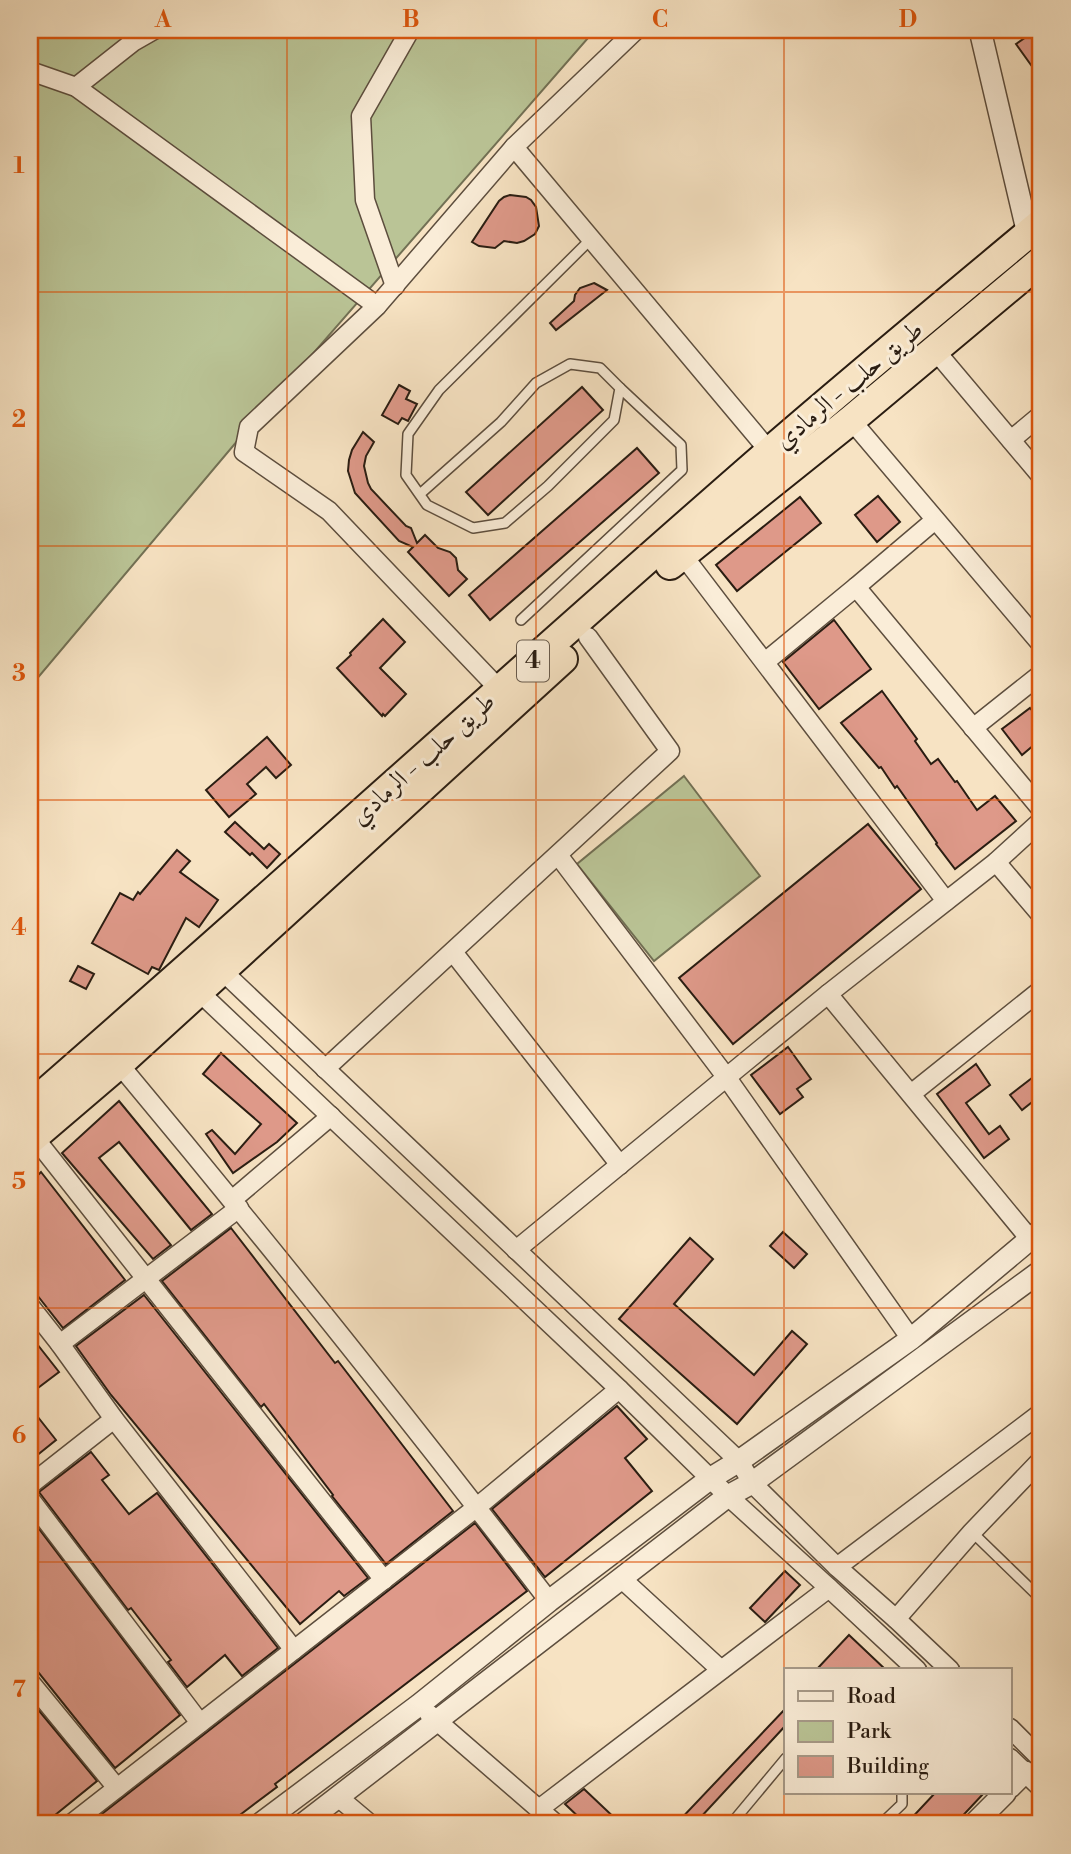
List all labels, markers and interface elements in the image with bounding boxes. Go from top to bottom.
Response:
text: A [154,6,172,34]
text: B [402,6,420,34]
text: C [652,6,668,34]
text: D [899,6,917,34]
text: 1 [13,152,25,180]
street label: طريق حلب - الرمادي [768,314,932,460]
text: 2 [12,406,26,434]
road number: 4 [517,640,549,682]
text: 3 [12,660,26,688]
street label: طريق حلب - الرمادي [344,685,505,835]
text: 4 [11,914,27,942]
text: 5 [12,1168,26,1196]
text: 6 [12,1422,26,1450]
legend [784,1668,1012,1794]
text: 7 [12,1676,26,1704]
text: Road [847,1684,896,1710]
text: Park [847,1719,892,1745]
text: Building [846,1754,929,1780]

